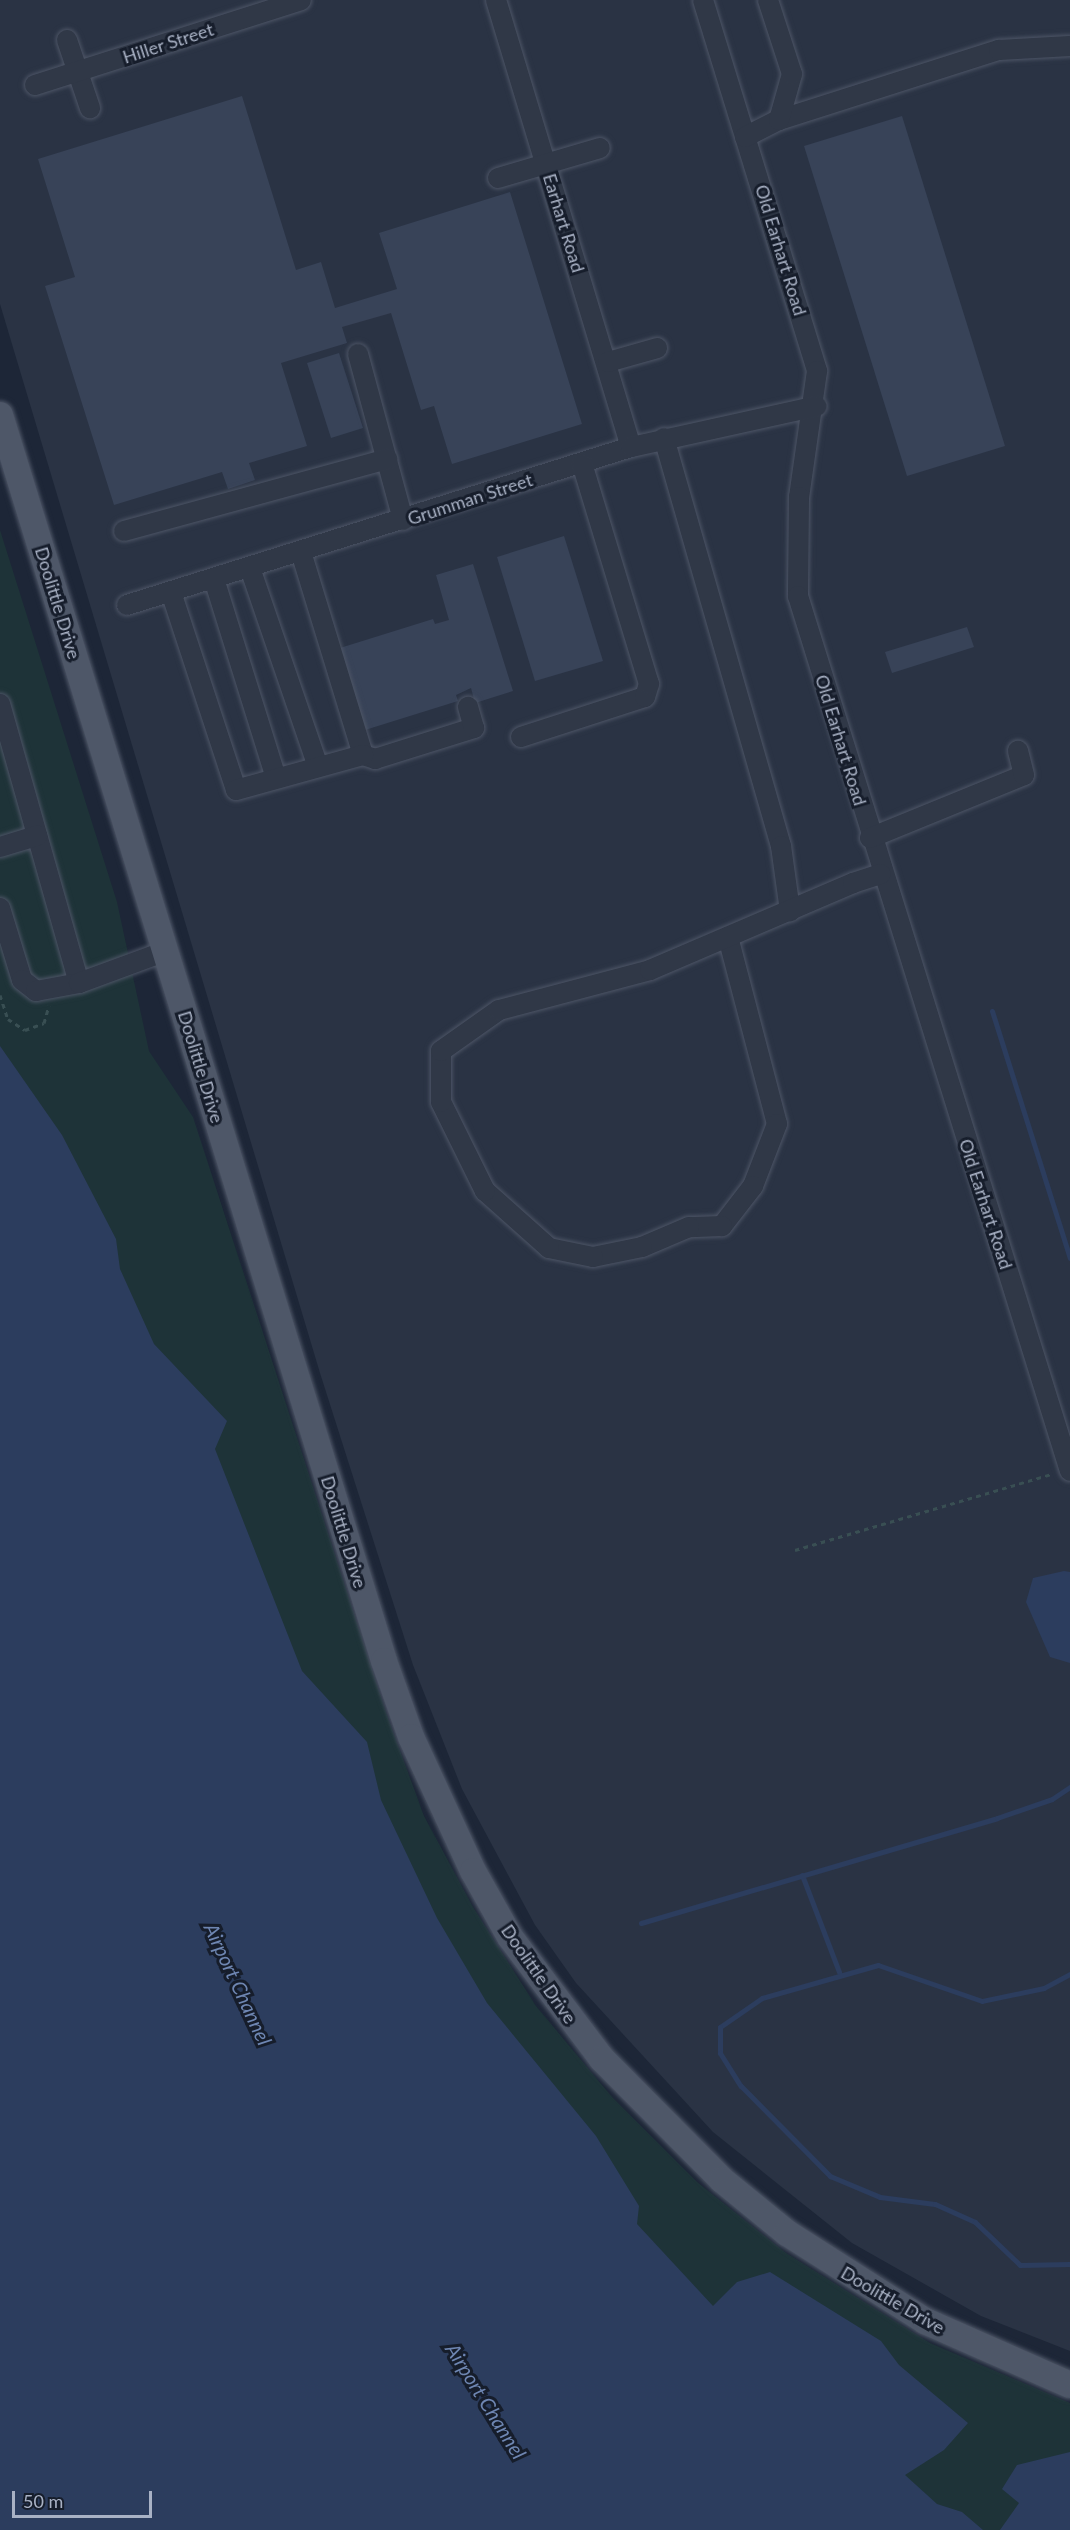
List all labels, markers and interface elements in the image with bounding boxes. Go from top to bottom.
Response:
street label: Hiller Street [120,18,216,68]
street label: Earhart Road [539,171,589,275]
street label: Old Earhart Road [751,182,811,318]
street label: Grumman Street [405,469,535,529]
street label: Doolittle Drive [31,544,85,662]
street label: Old Earhart Road [811,672,871,808]
street label: Doolittle Drive [174,1008,228,1126]
street label: Old Earhart Road [955,1136,1017,1272]
street label: Doolittle Drive [317,1473,371,1591]
water label: Airport Channel [199,1919,277,2049]
street label: Doolittle Drive [497,1920,581,2028]
street label: Doolittle Drive [837,2262,949,2338]
water label: Airport Channel [441,2339,531,2463]
scale bar [15,2479,154,2517]
text: 50 m [23,2490,63,2512]

